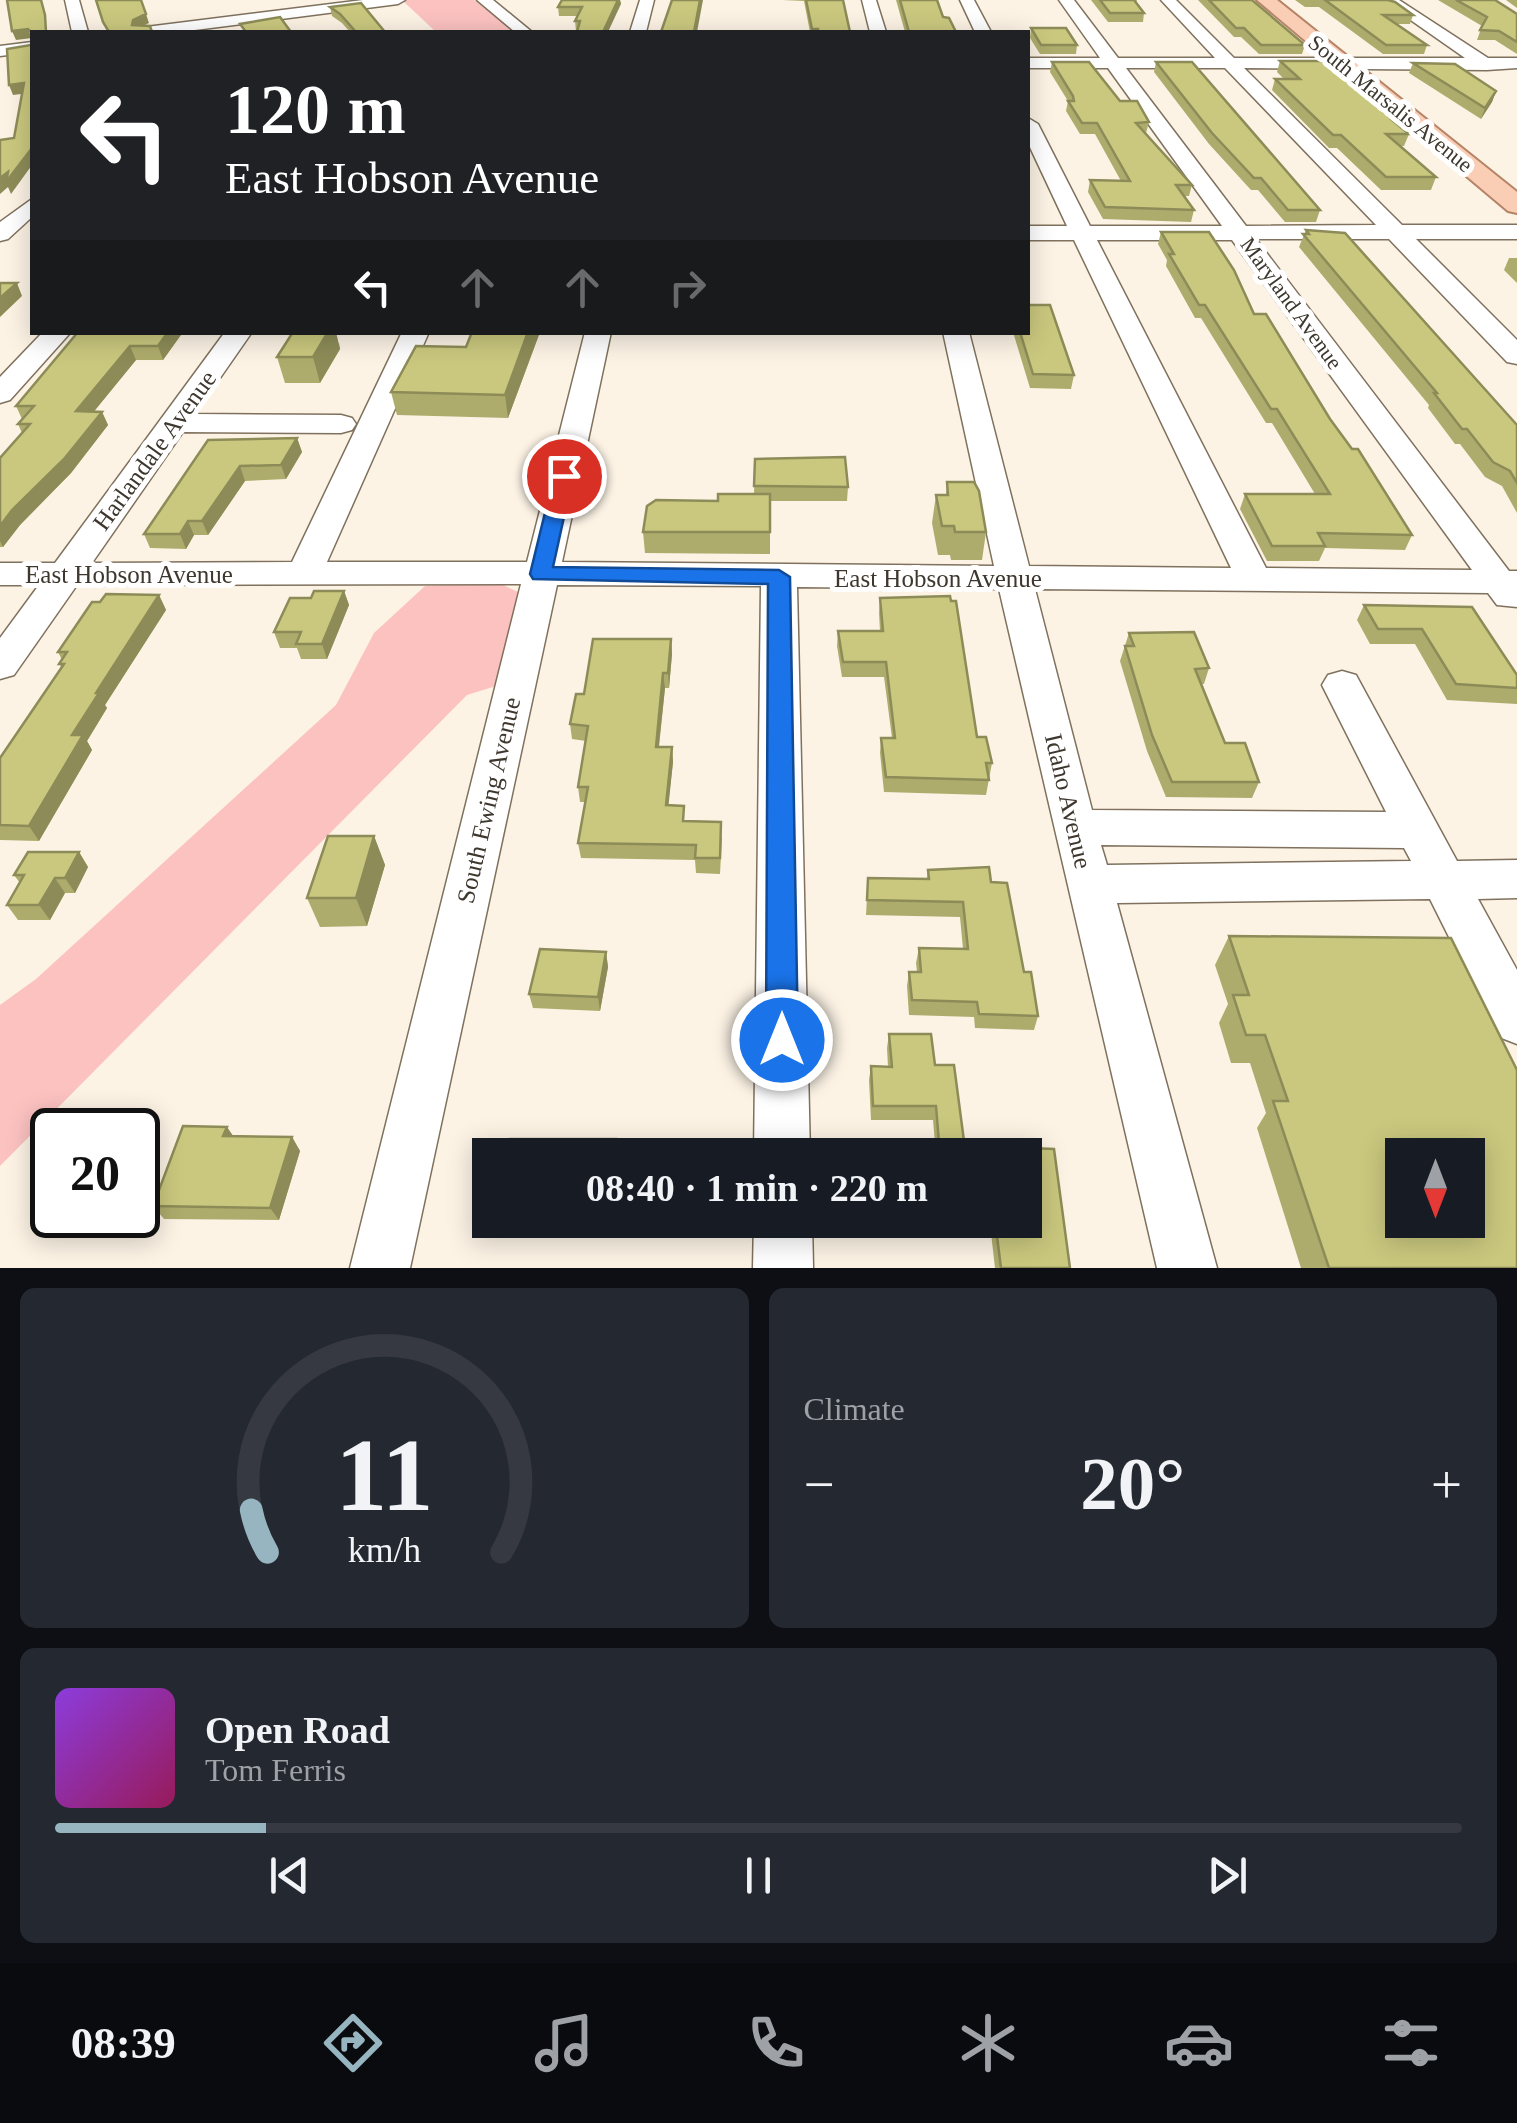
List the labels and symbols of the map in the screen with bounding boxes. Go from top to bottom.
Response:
street label: South Marsalis Avenue [1304,30,1478,177]
street label: Maryland Avenue [1235,233,1348,374]
street label: Harlandale Avenue [88,365,221,535]
pin [522,434,607,519]
street label: East Hobson Avenue [25,561,233,588]
street label: East Hobson Avenue [834,565,1042,592]
street label: South Ewing Avenue [452,694,525,906]
street label: Idaho Avenue [1040,731,1097,871]
position arrow [730,988,834,1092]
speed limit sign: 20 [30,1108,160,1238]
north arrow [1385,1138,1485,1238]

